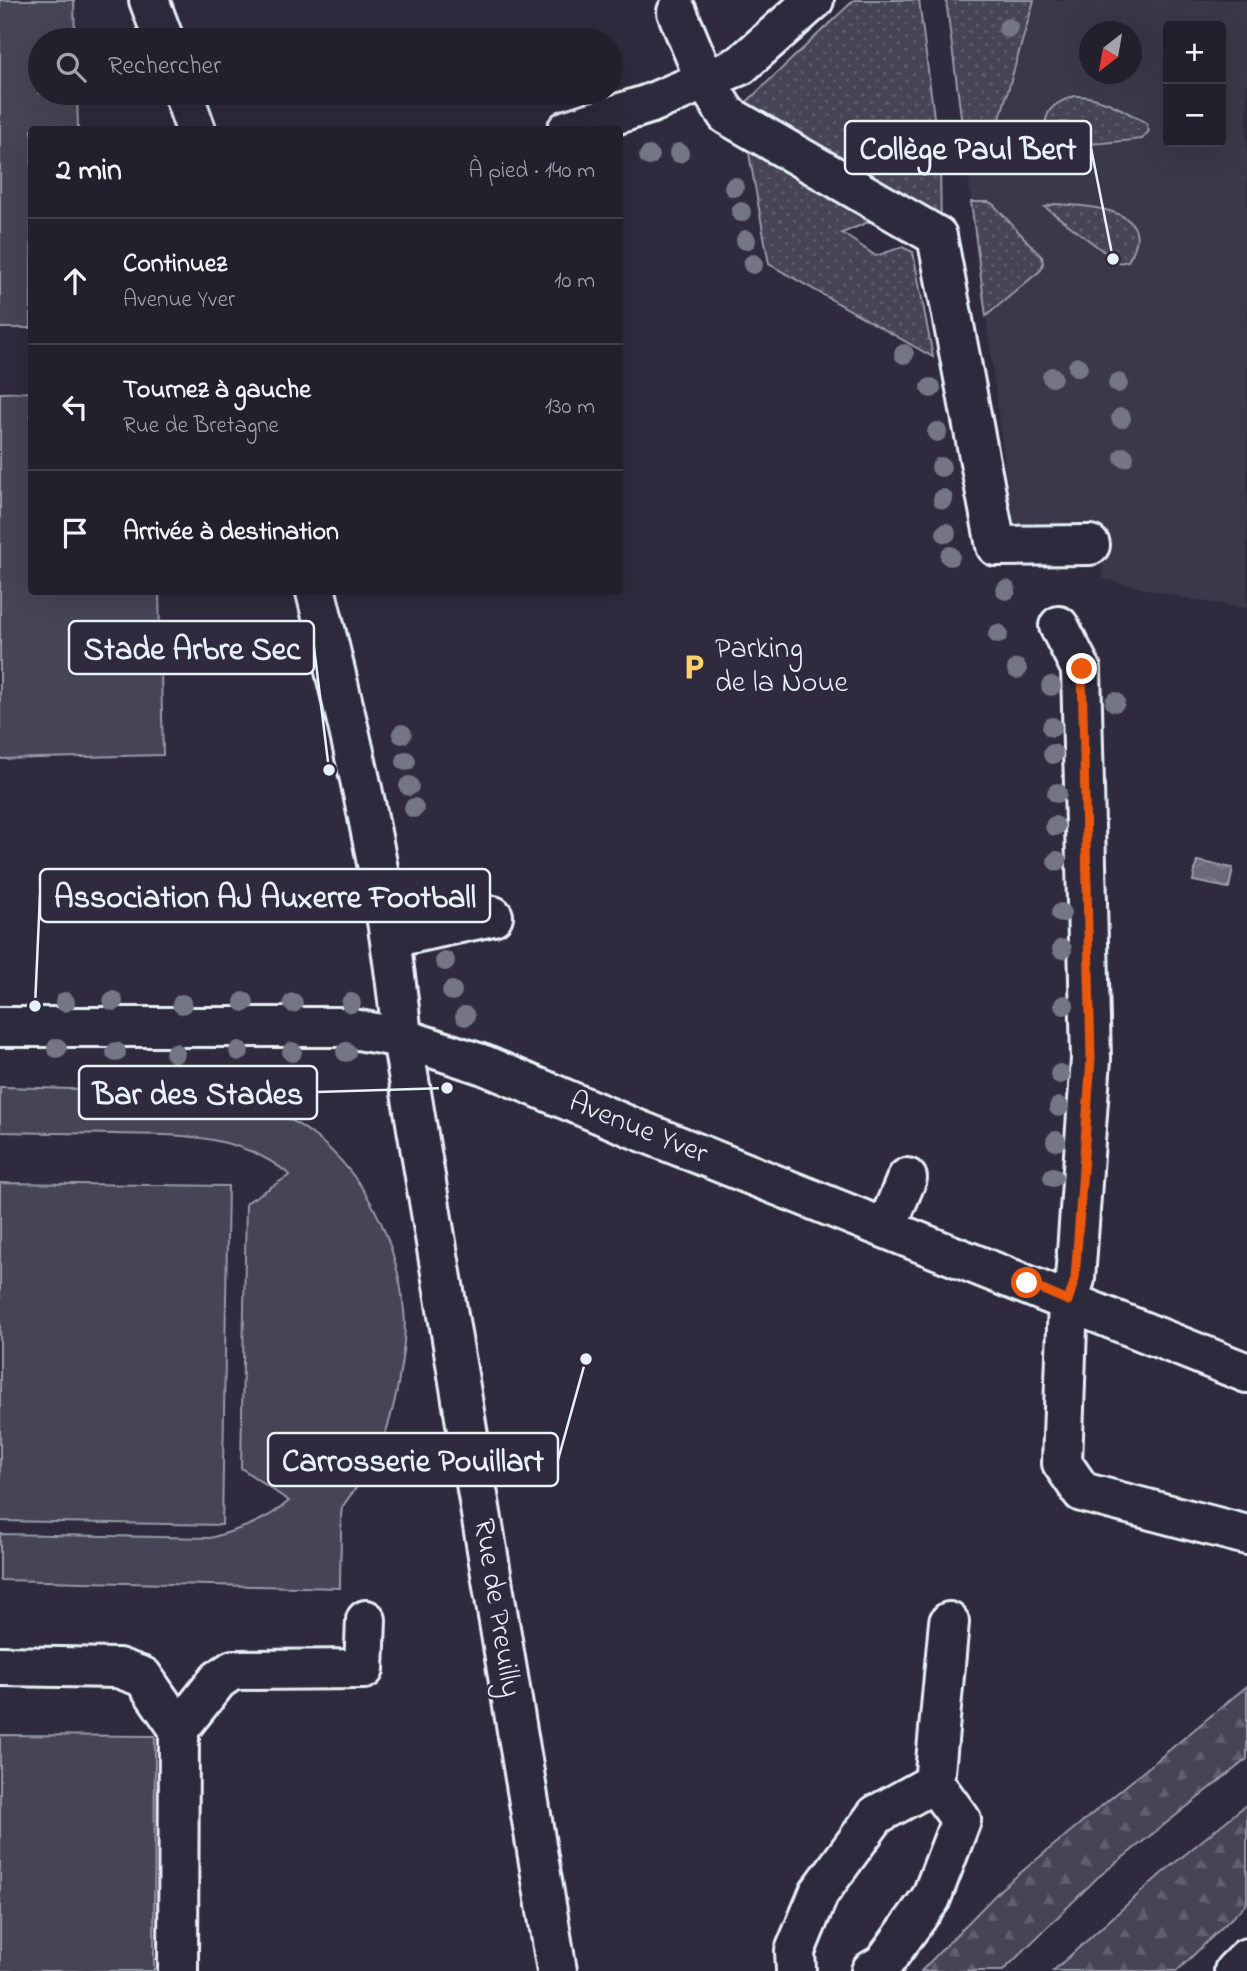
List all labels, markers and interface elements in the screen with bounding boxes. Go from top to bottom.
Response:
north arrow [1079,21,1142,84]
map controls [1163,21,1226,147]
button: + [1163,21,1226,84]
search box [28,28,623,105]
icon: search [52,48,90,86]
text: Rechercher [108,48,221,86]
button: − [1163,84,1226,147]
callout: Collège Paul Bert [845,121,1091,174]
text: Collège Paul Bert [859,128,1077,176]
text: 2 min [56,150,122,194]
text: À pied · 140 m [468,155,595,188]
text: Continuez [123,246,227,284]
icon: ahead [56,262,94,300]
text: 10 m [554,265,595,298]
text: Avenue Yver [123,284,235,317]
text: Tournez à gauche [123,372,311,410]
icon: left [56,388,94,426]
text: 130 m [545,391,595,424]
text: Rue de Bretagne [123,410,279,443]
icon: arrive [56,514,94,552]
text: Arrivée à destination [123,514,339,552]
callout: Stade Arbre Sec [69,621,314,674]
text: Stade Arbre Sec [84,628,301,675]
place label: Parking de la Noue [715,628,848,706]
parking icon: Parking de la Noue [679,652,709,682]
route end [1066,653,1097,684]
callout: Association AJ Auxerre Football [40,869,490,922]
text: Association AJ Auxerre Football [54,876,476,923]
callout: Bar des Stades [79,1066,317,1119]
text: Bar des Stades [91,1073,303,1120]
street label: Avenue Yver [562,1081,715,1177]
route start [1011,1267,1042,1298]
callout: Carrosserie Pouillart [268,1433,558,1486]
text: Carrosserie Pouillart [282,1440,544,1487]
street label: Rue de Preuilly [460,1516,532,1700]

